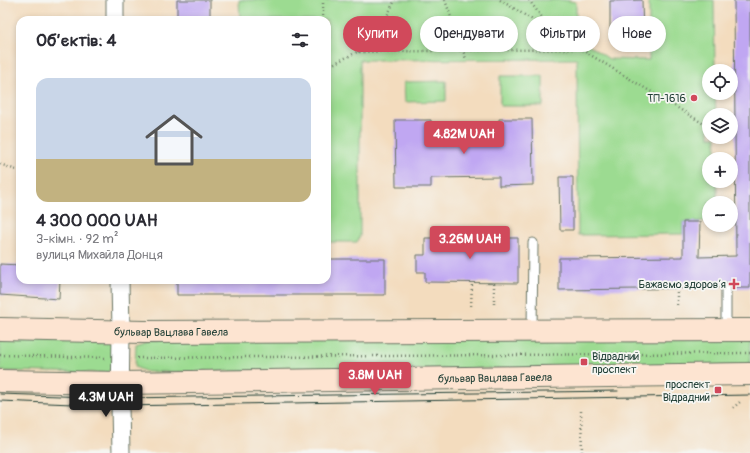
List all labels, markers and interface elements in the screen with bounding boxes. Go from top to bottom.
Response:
chip: Купити [343,16,412,52]
chip: Орендувати [420,16,518,52]
chip: Фільтри [526,16,600,52]
chip: Нове [608,16,666,52]
icon: filters [289,29,311,51]
text: Об’єктів: 4 [36,30,116,51]
map controls [702,64,738,232]
button: locate [702,64,738,100]
place label: ТП-1616 [647,92,686,105]
marker: ТП-1616 [689,93,699,103]
icon: home [138,104,210,176]
button: layers [702,108,738,144]
pin: 4.82M UAH [418,121,510,155]
text: 4.82M UAH [433,126,495,142]
button: + [702,152,738,188]
button: − [702,196,738,232]
text: 4 300 000 UAH [36,210,158,231]
pin: 3.26M UAH [424,226,516,260]
text: 3-кімн. · 92 m² [36,231,118,247]
text: 3.26M UAH [439,231,501,247]
text: вулиця Михайла Донця [36,247,163,263]
place label: Бажаємо здоровʼя [639,278,726,291]
marker: Бажаємо здоровʼя [729,279,739,289]
street label: бульвар Вацлава Гавела [114,325,228,339]
place label: Відрадний проспект [592,350,639,376]
marker: Відрадний проспект [579,357,589,367]
pin: 3.8M UAH [334,362,416,396]
text: 3.8M UAH [348,367,402,383]
street label: бульвар Вацлава Гавела [438,371,552,385]
place label: проспект Відрадний [663,378,710,404]
pin: 4.3M UAH [65,384,147,418]
marker: проспект Відрадний [713,385,723,395]
text: 4.3M UAH [78,389,134,405]

